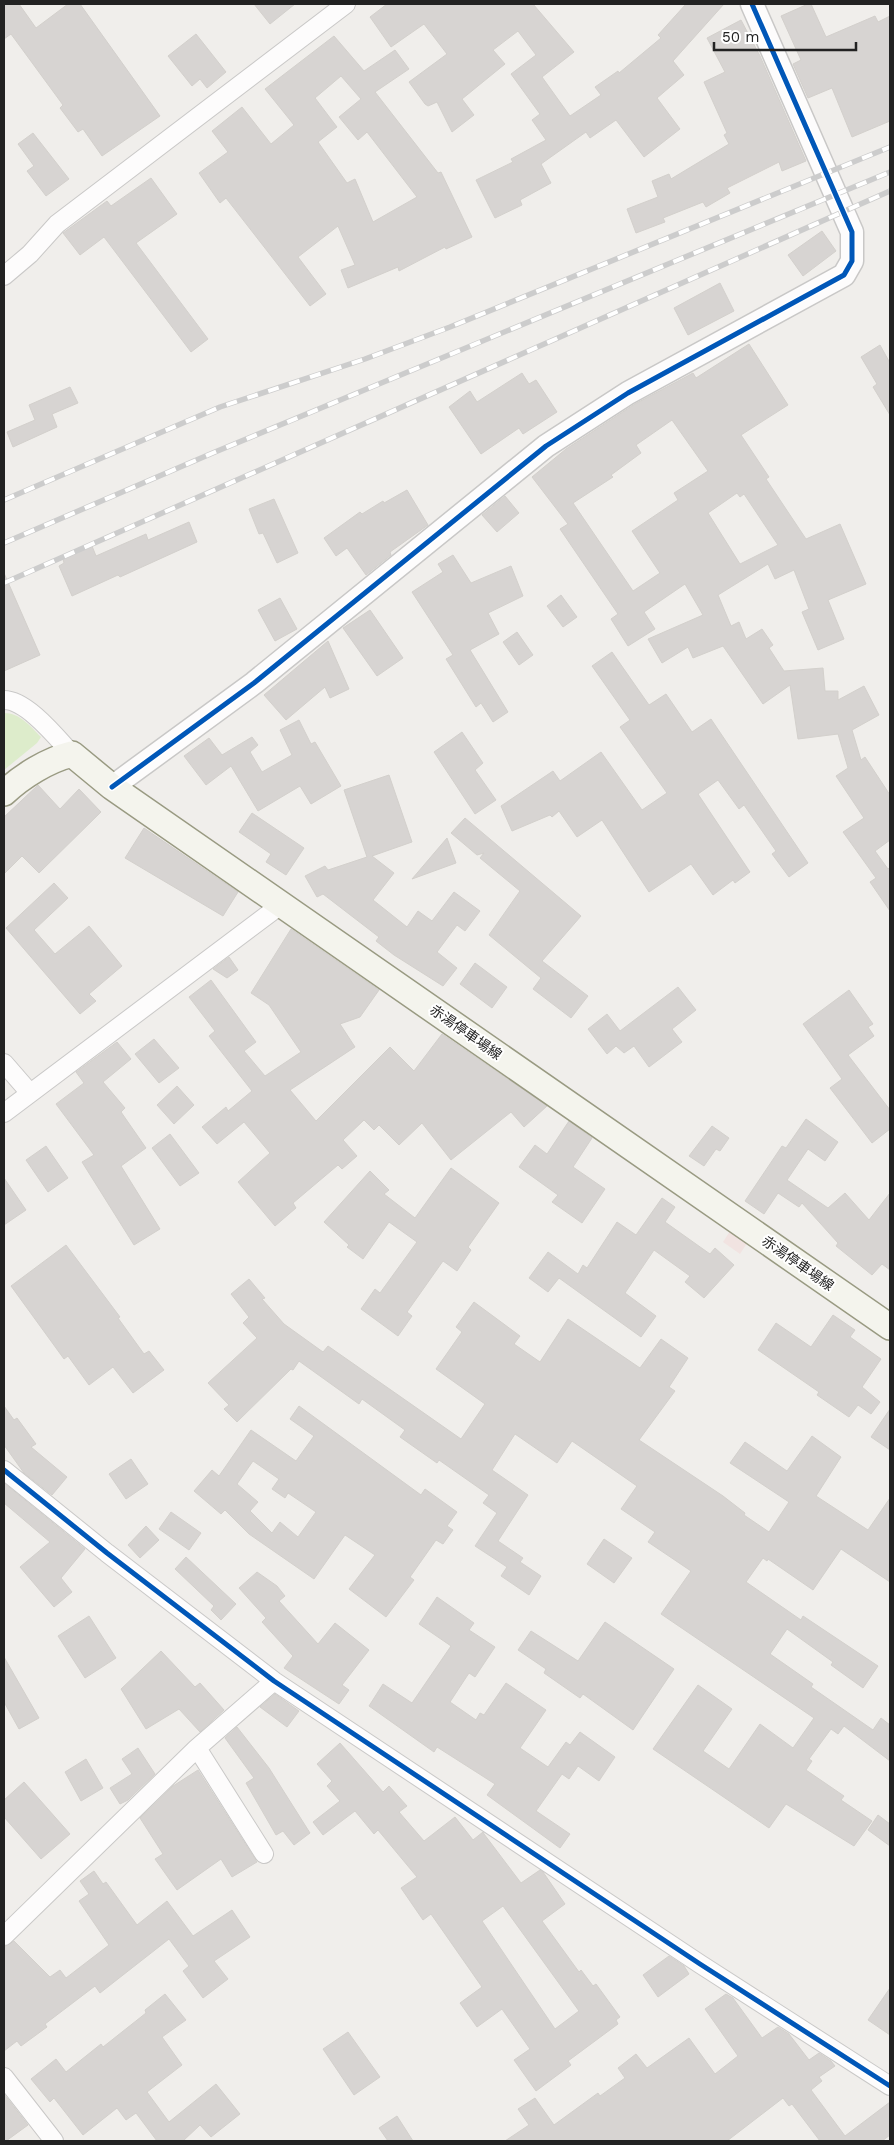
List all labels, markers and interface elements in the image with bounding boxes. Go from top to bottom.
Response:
scale bar [714,20,856,52]
text: 50 m [722,28,759,46]
street label: 赤湯停車場線 [427,1001,505,1063]
street label: 赤湯停車場線 [759,1232,837,1294]

